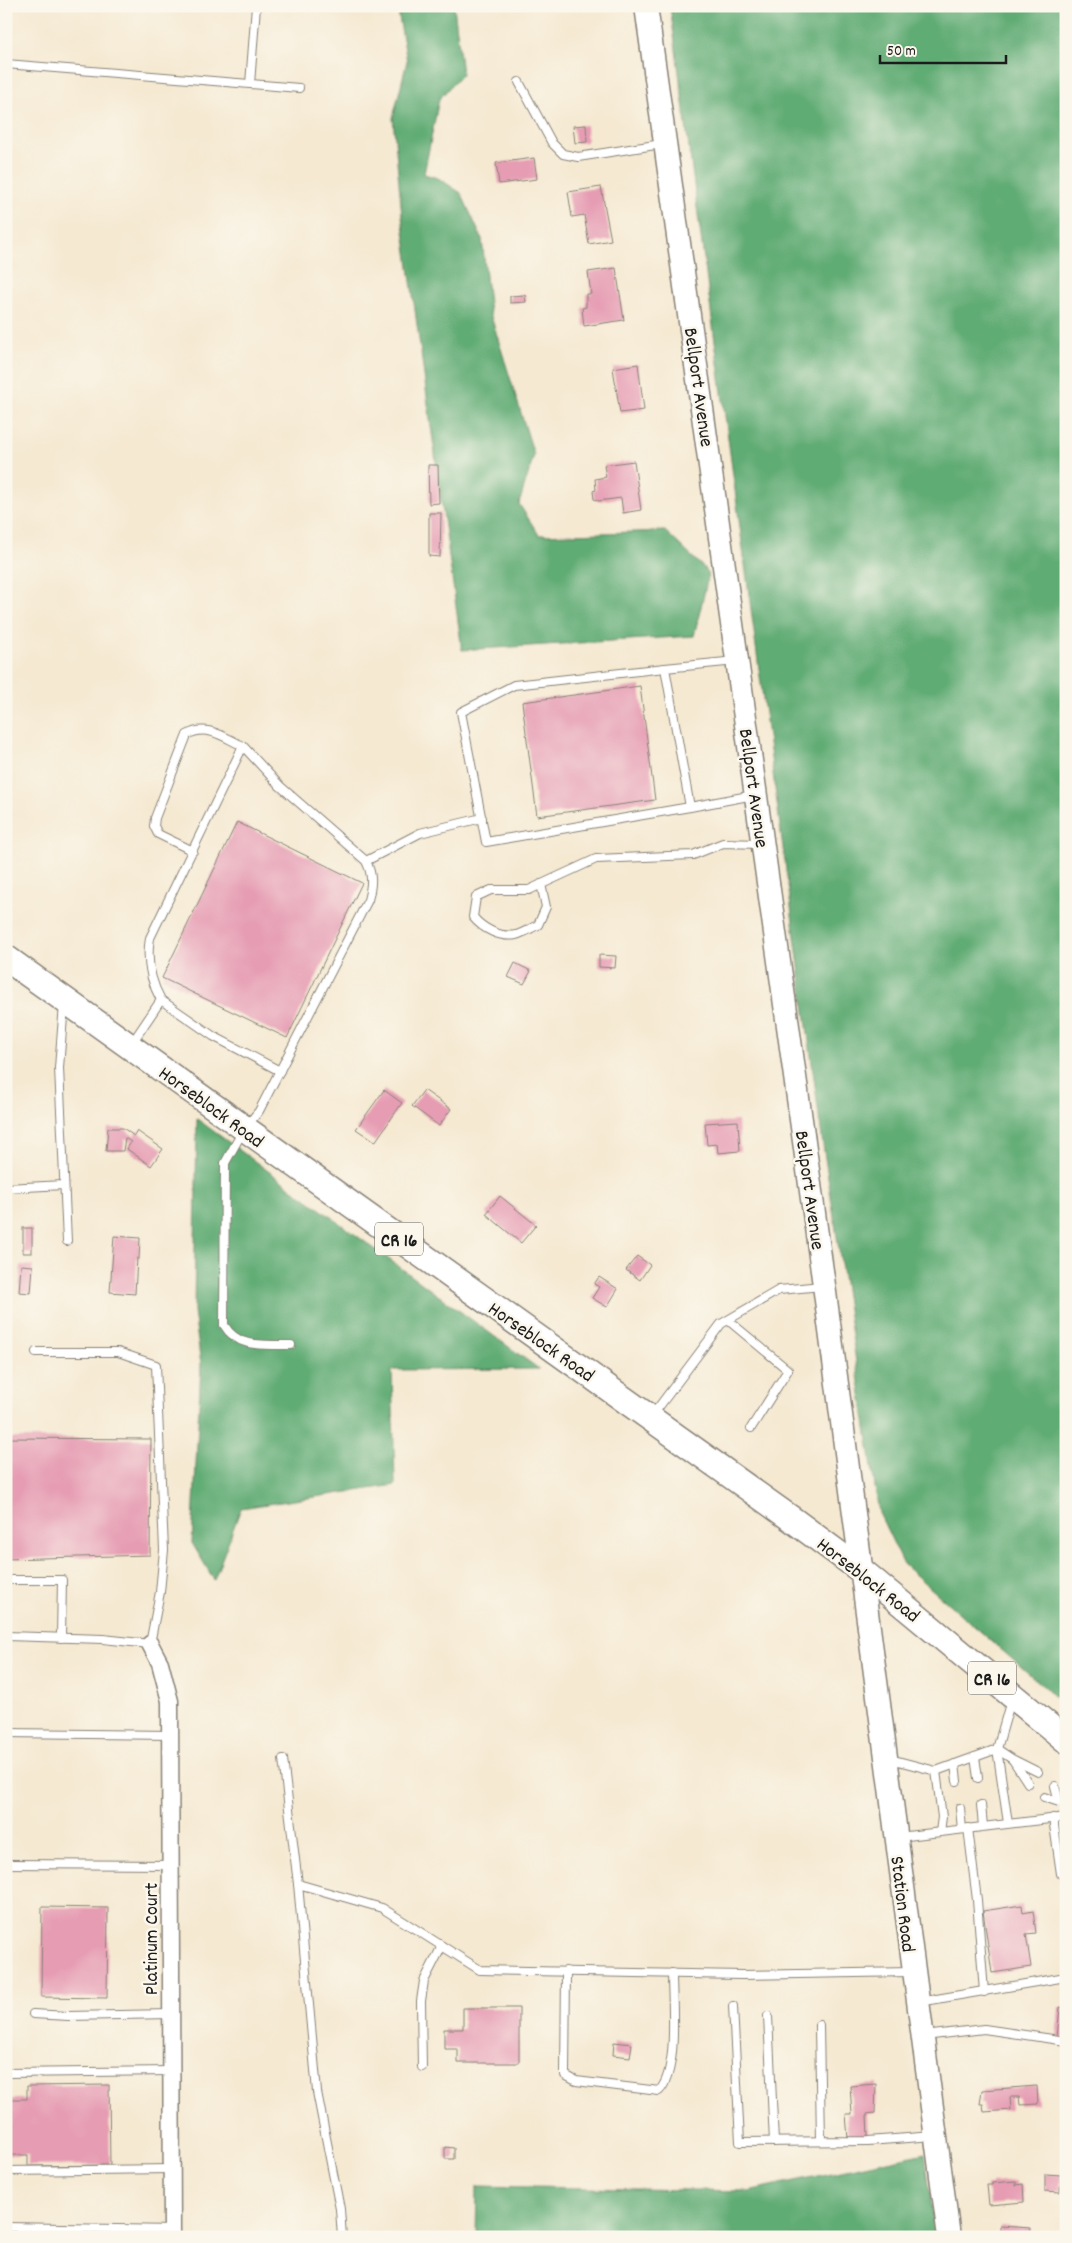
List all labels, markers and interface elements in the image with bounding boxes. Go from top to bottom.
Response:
scale bar [880,32,1006,64]
text: 50 m [887,41,916,63]
street label: Bellport Avenue [675,326,719,449]
street label: Bellport Avenue [730,727,774,850]
street label: Horseblock Road [152,1061,269,1156]
street label: Bellport Avenue [786,1129,830,1252]
road number: CR 16 [375,1222,423,1256]
street label: Horseblock Road [481,1296,599,1391]
street label: Horseblock Road [810,1532,925,1631]
road number: CR 16 [968,1662,1016,1695]
street label: Station Road [881,1855,921,1954]
street label: Platinum Court [139,1883,167,1995]

